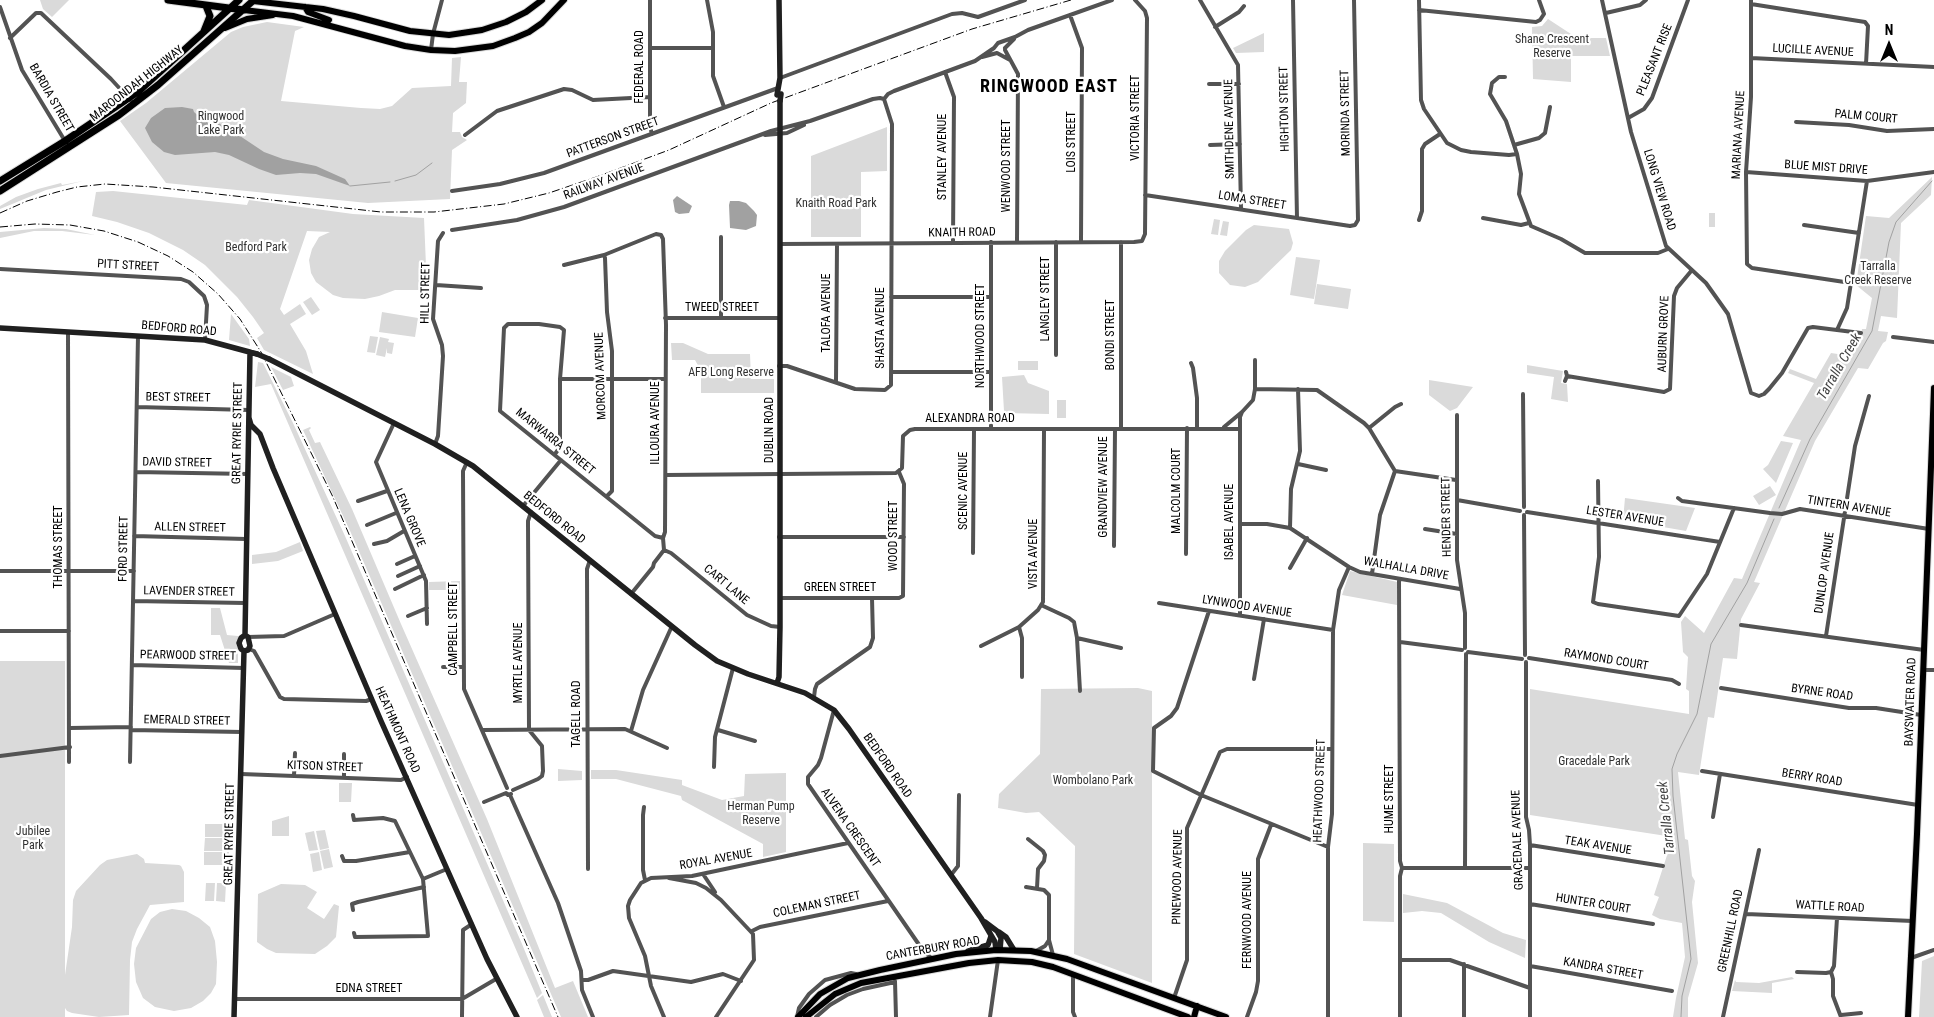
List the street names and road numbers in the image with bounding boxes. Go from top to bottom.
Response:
street label: PLEASANT RISE [1634,22,1676,98]
street label: FEDERAL ROAD [633,30,647,104]
street label: LUCILLE AVENUE [1772,42,1854,60]
street label: MAROONDAH HIGHWAY [87,43,187,125]
street label: BARDIA STREET [26,61,76,135]
street label: HIGHTON STREET [1277,66,1293,152]
street label: MORINDA STREET [1338,70,1354,156]
street label: VICTORIA STREET [1129,75,1143,161]
street label: SMITHDENE AVENUE [1222,79,1238,179]
street label: MARIANA AVENUE [1729,90,1749,180]
street label: PALM COURT [1834,107,1898,127]
street label: LOIS STREET [1065,111,1079,173]
street label: STANLEY AVENUE [936,114,950,200]
street label: PATTERSON STREET [565,115,661,161]
street label: WENWOOD STREET [1000,120,1014,212]
street label: LONG VIEW ROAD [1640,147,1678,233]
street label: BLUE MIST DRIVE [1784,158,1868,178]
street label: RAILWAY AVENUE [562,161,646,203]
street label: LOMA STREET [1217,189,1287,213]
street label: KNAITH ROAD [928,225,996,241]
street label: LANGLEY STREET [1039,256,1053,342]
street label: PITT STREET [97,257,159,275]
street label: HILL STREET [418,262,434,324]
street label: TALOFA AVENUE [820,274,834,352]
street label: NORTHWOOD STREET [974,284,988,388]
street label: SHASTA AVENUE [874,287,888,369]
street label: AUBURN GROVE [1655,295,1673,373]
street label: BONDI STREET [1104,300,1118,370]
street label: TWEED STREET [685,301,759,315]
street label: BEDFORD ROAD [141,319,217,339]
street label: MORCOM AVENUE [592,332,610,420]
street label: ILLOURA AVENUE [649,381,663,465]
street label: GREAT RYRIE STREET [230,382,246,484]
street label: BEST STREET [145,390,211,406]
street label: DUBLIN ROAD [763,397,777,463]
street label: MARWARRA STREET [512,406,598,478]
street label: ALEXANDRA ROAD [925,412,1015,426]
street label: GRANDVIEW AVENUE [1097,436,1111,538]
street label: MALCOLM COURT [1170,448,1184,534]
street label: SCENIC AVENUE [957,452,971,530]
street label: DAVID STREET [142,455,212,471]
street label: HENDER STREET [1439,477,1455,557]
street label: ISABEL AVENUE [1223,484,1237,560]
street label: LENA GROVE [390,487,428,549]
street label: BEDFORD ROAD [520,489,588,547]
street label: TINTERN AVENUE [1806,493,1892,521]
street label: WOOD STREET [887,501,901,571]
street label: LESTER AVENUE [1585,504,1665,530]
street label: THOMAS STREET [52,505,66,589]
street label: FORD STREET [116,516,132,582]
street label: VISTA AVENUE [1027,519,1041,589]
street label: ALLEN STREET [154,520,226,536]
street label: DUNLOP AVENUE [1812,531,1838,615]
street label: WALHALLA DRIVE [1362,554,1450,584]
street label: CART LANE [700,562,752,608]
street label: GREEN STREET [804,581,876,595]
street label: CAMPBELL STREET [447,582,461,676]
street label: LAVENDER STREET [143,584,235,600]
street label: LYNWOOD AVENUE [1201,593,1293,621]
street label: MYRTLE AVENUE [512,622,526,704]
street label: RAYMOND COURT [1563,646,1649,674]
street label: PEARWOOD STREET [140,648,236,664]
street label: BAYSWATER ROAD [1902,657,1920,747]
street label: TAGELL ROAD [570,680,584,748]
street label: BYRNE ROAD [1790,682,1854,704]
street label: HEATHMONT ROAD [372,685,422,775]
street label: EMERALD STREET [144,713,230,729]
street label: BEDFORD ROAD [859,731,915,801]
street label: HEATHWOOD STREET [1311,739,1329,843]
street label: KITSON STREET [287,758,363,776]
street label: HUME STREET [1383,764,1397,834]
street label: BERRY ROAD [1781,766,1843,790]
street label: GREAT RYRIE STREET [222,783,238,885]
street label: ALVENA CRESCENT [817,786,883,870]
street label: GRACEDALE AVENUE [1509,790,1527,890]
street label: PINEWOOD AVENUE [1170,829,1186,925]
street label: TEAK AVENUE [1563,834,1633,858]
street label: ROYAL AVENUE [678,847,754,873]
street label: FERNWOOD AVENUE [1241,871,1255,969]
street label: GREENHILL ROAD [1715,888,1747,974]
street label: COLEMAN STREET [772,889,862,921]
street label: HUNTER COURT [1554,891,1632,917]
street label: WATTLE ROAD [1795,898,1865,916]
street label: CANTERBURY ROAD [885,934,981,964]
street label: KANDRA STREET [1562,955,1644,983]
street label: EDNA STREET [335,982,403,996]

